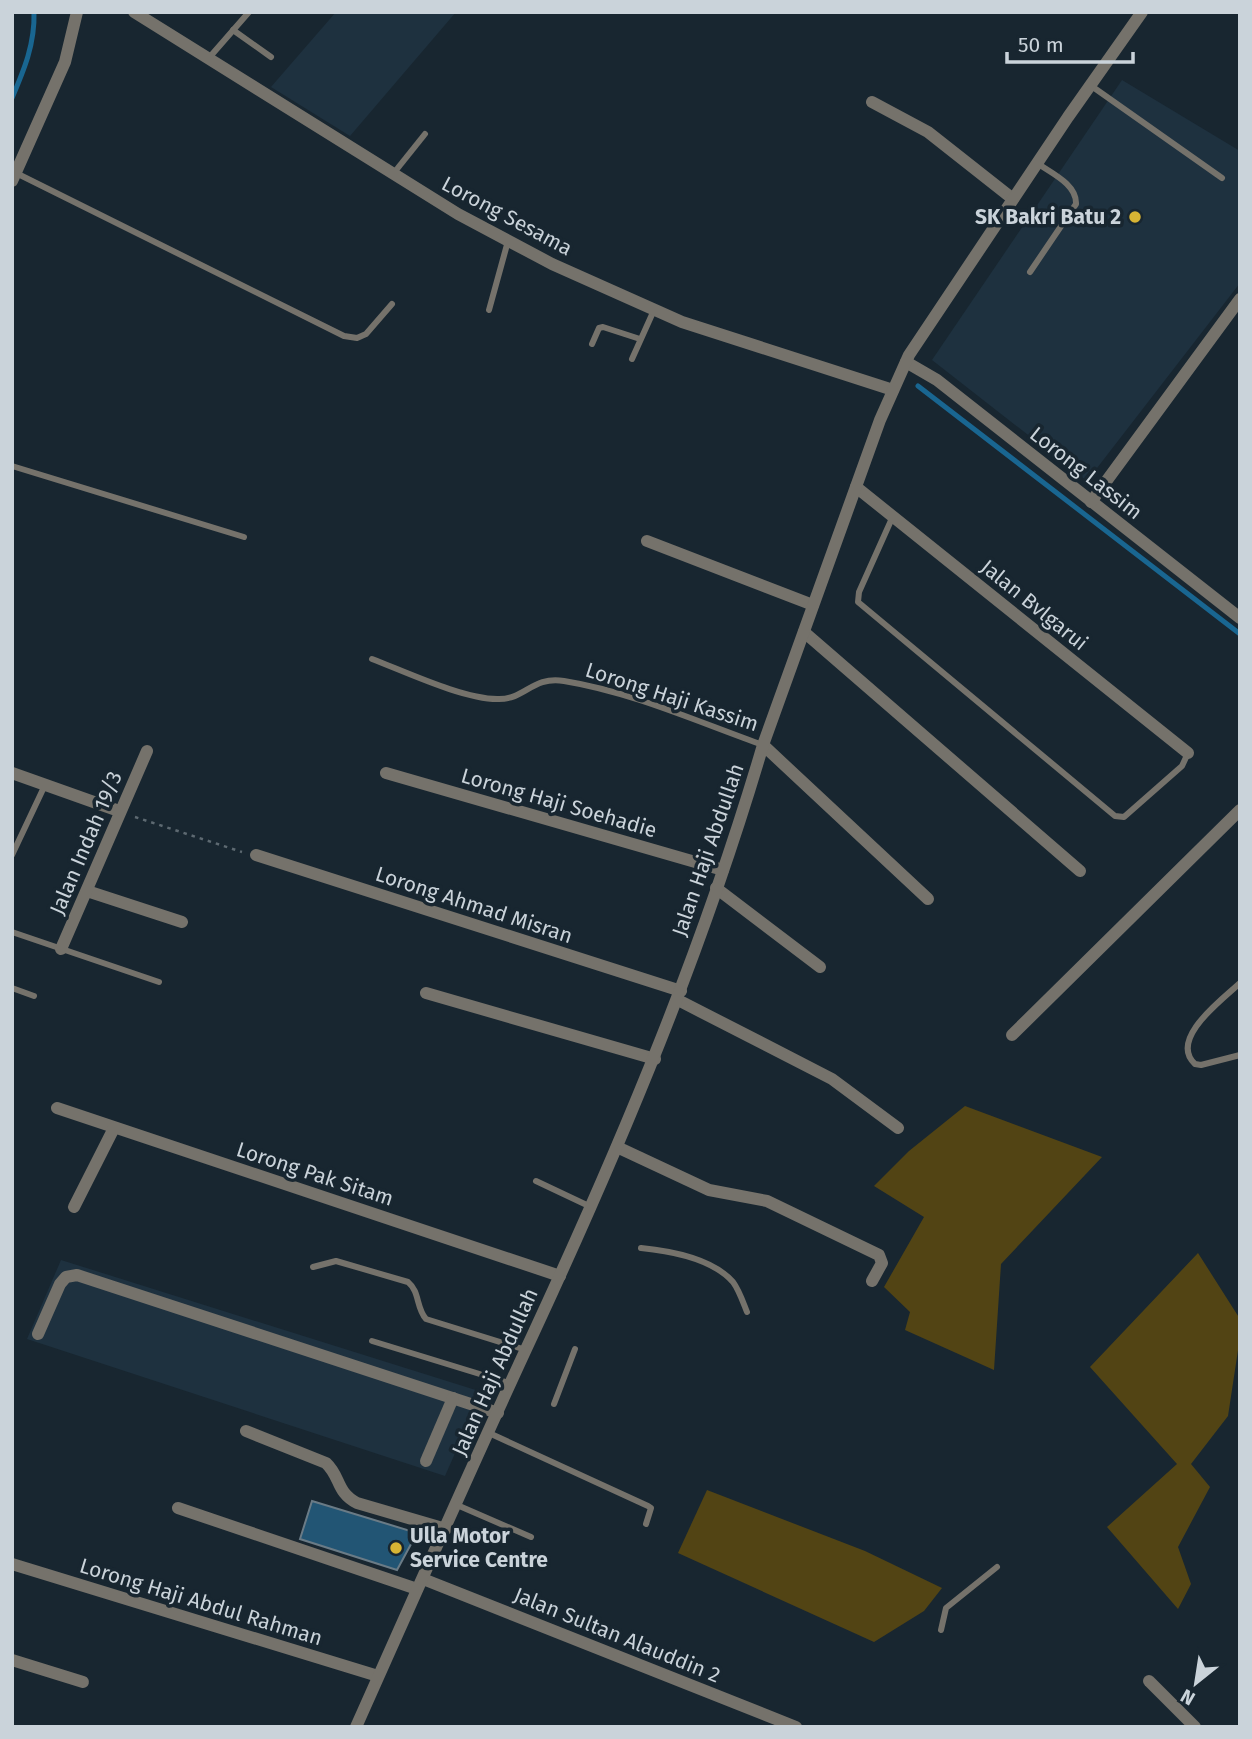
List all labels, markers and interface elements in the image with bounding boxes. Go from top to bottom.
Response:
scale bar [1007,21,1133,65]
text: 50 m [1018,32,1064,58]
street label: Lorong Sesama [437,171,577,261]
place label: SK Bakri Batu 2 [975,204,1121,230]
marker: SK Bakri Batu 2 [1127,209,1143,225]
street label: Lorong Lassim [1025,421,1147,525]
street label: Jalan Bvlgarui [975,554,1093,656]
street label: Lorong Haji Kassim [582,657,762,737]
street label: Jalan Haji Abdullah [666,760,750,940]
street label: Lorong Haji Soehadie [458,763,660,843]
street label: Jalan Indah 19/3 [44,767,128,919]
street label: Lorong Ahmad Misran [372,861,576,949]
street label: Lorong Pak Sitam [233,1136,397,1212]
street label: Jalan Haji Abdullah [446,1284,544,1460]
place label: Ulla Motor Service Centre [410,1523,548,1573]
marker: Ulla Motor Service Centre [388,1540,404,1556]
street label: Lorong Haji Abdul Rahman [76,1553,326,1651]
street label: Jalan Sultan Alauddin 2 [510,1582,724,1688]
north arrow [1161,1648,1231,1718]
text: N [1177,1684,1199,1710]

